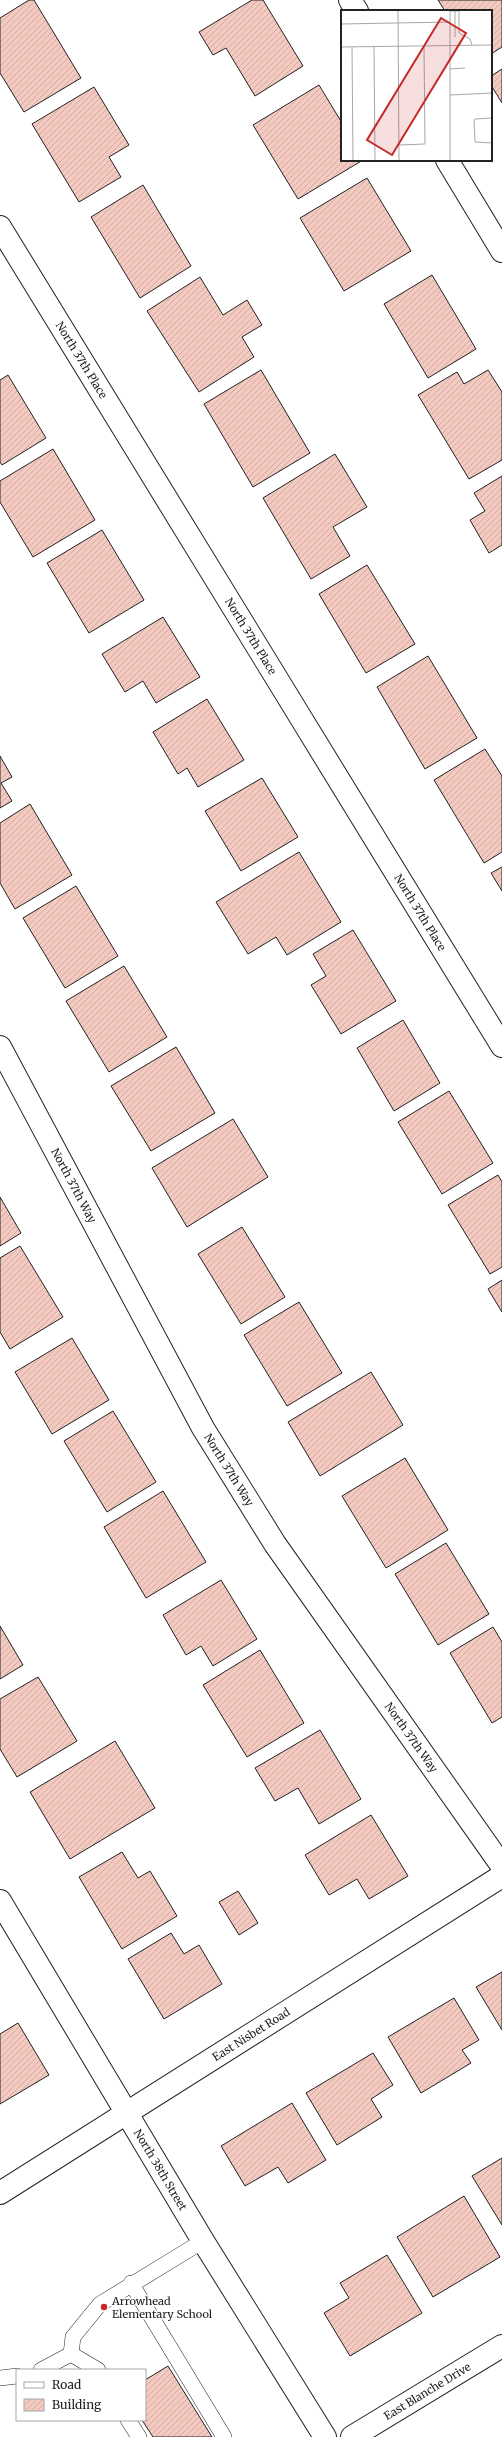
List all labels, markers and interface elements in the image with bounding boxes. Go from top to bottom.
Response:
inset map [341,10,492,161]
street label: North 37th Place [53,319,111,401]
street label: North 37th Place [222,595,280,677]
street label: North 37th Place [391,871,449,954]
street label: North 37th Way [48,1146,100,1226]
street label: North 37th Way [201,1431,257,1509]
street label: North 37th Way [382,1700,441,1776]
street label: East Nisbet Road [210,2004,293,2064]
street label: North 38th Street [131,2127,190,2214]
place label: Arrowhead Elementary School [111,2294,213,2321]
marker: Arrowhead Elementary School [99,2302,109,2312]
street label: East Blanche Drive [381,2360,473,2423]
legend [16,2369,146,2421]
text: Road [52,2377,81,2392]
text: Building [52,2397,102,2412]

